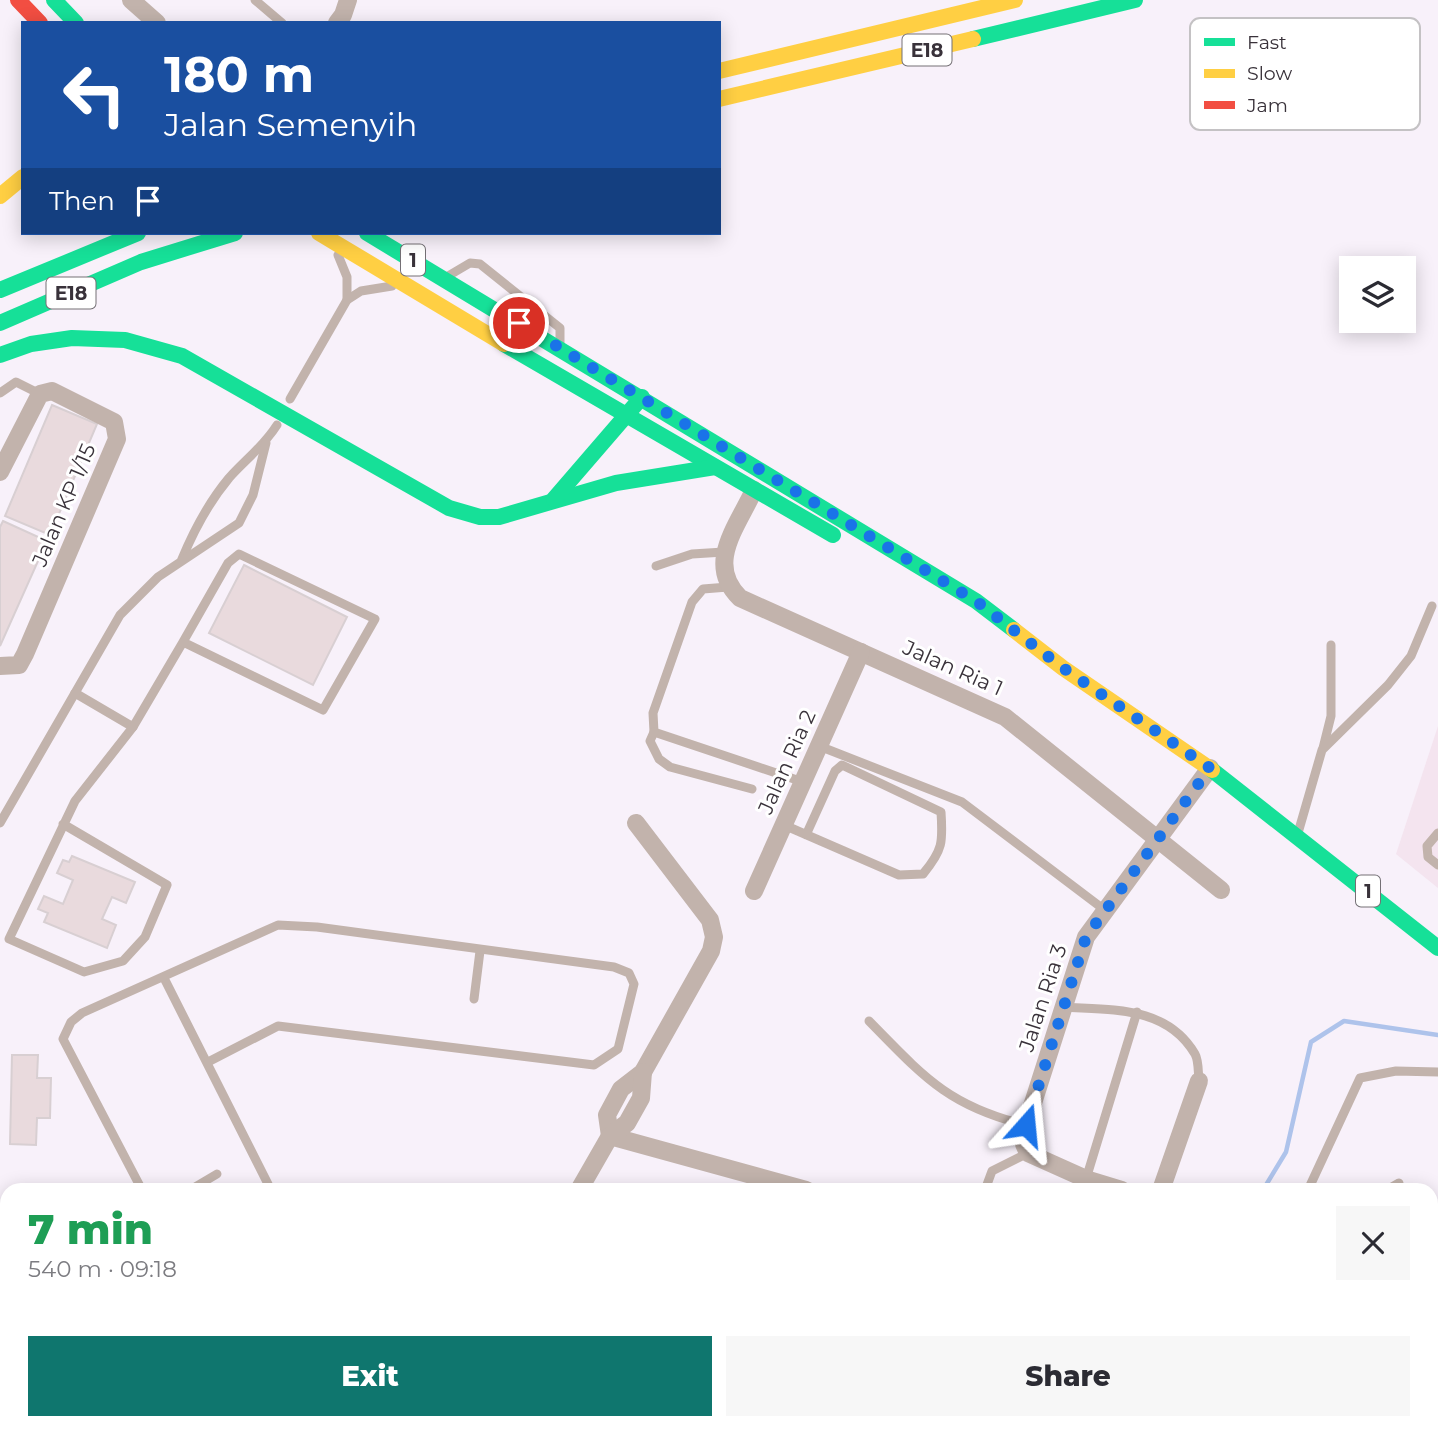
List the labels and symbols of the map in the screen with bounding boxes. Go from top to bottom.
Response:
legend [1190,18,1420,130]
text: Fast [1247,31,1287,54]
road number: E18 [902,34,951,66]
text: Slow [1247,62,1292,85]
text: Jam [1246,94,1288,117]
road number: 1 [401,244,425,276]
road number: E18 [46,278,96,308]
pin [489,293,549,353]
street label: Jalan KP 1/15 [26,440,101,571]
street label: Jalan Ria 1 [898,634,1007,701]
street label: Jalan Ria 2 [752,706,821,819]
road number: 1 [1356,876,1380,906]
street label: Jalan Ria 3 [1013,941,1072,1056]
position arrow [989,1088,1063,1162]

